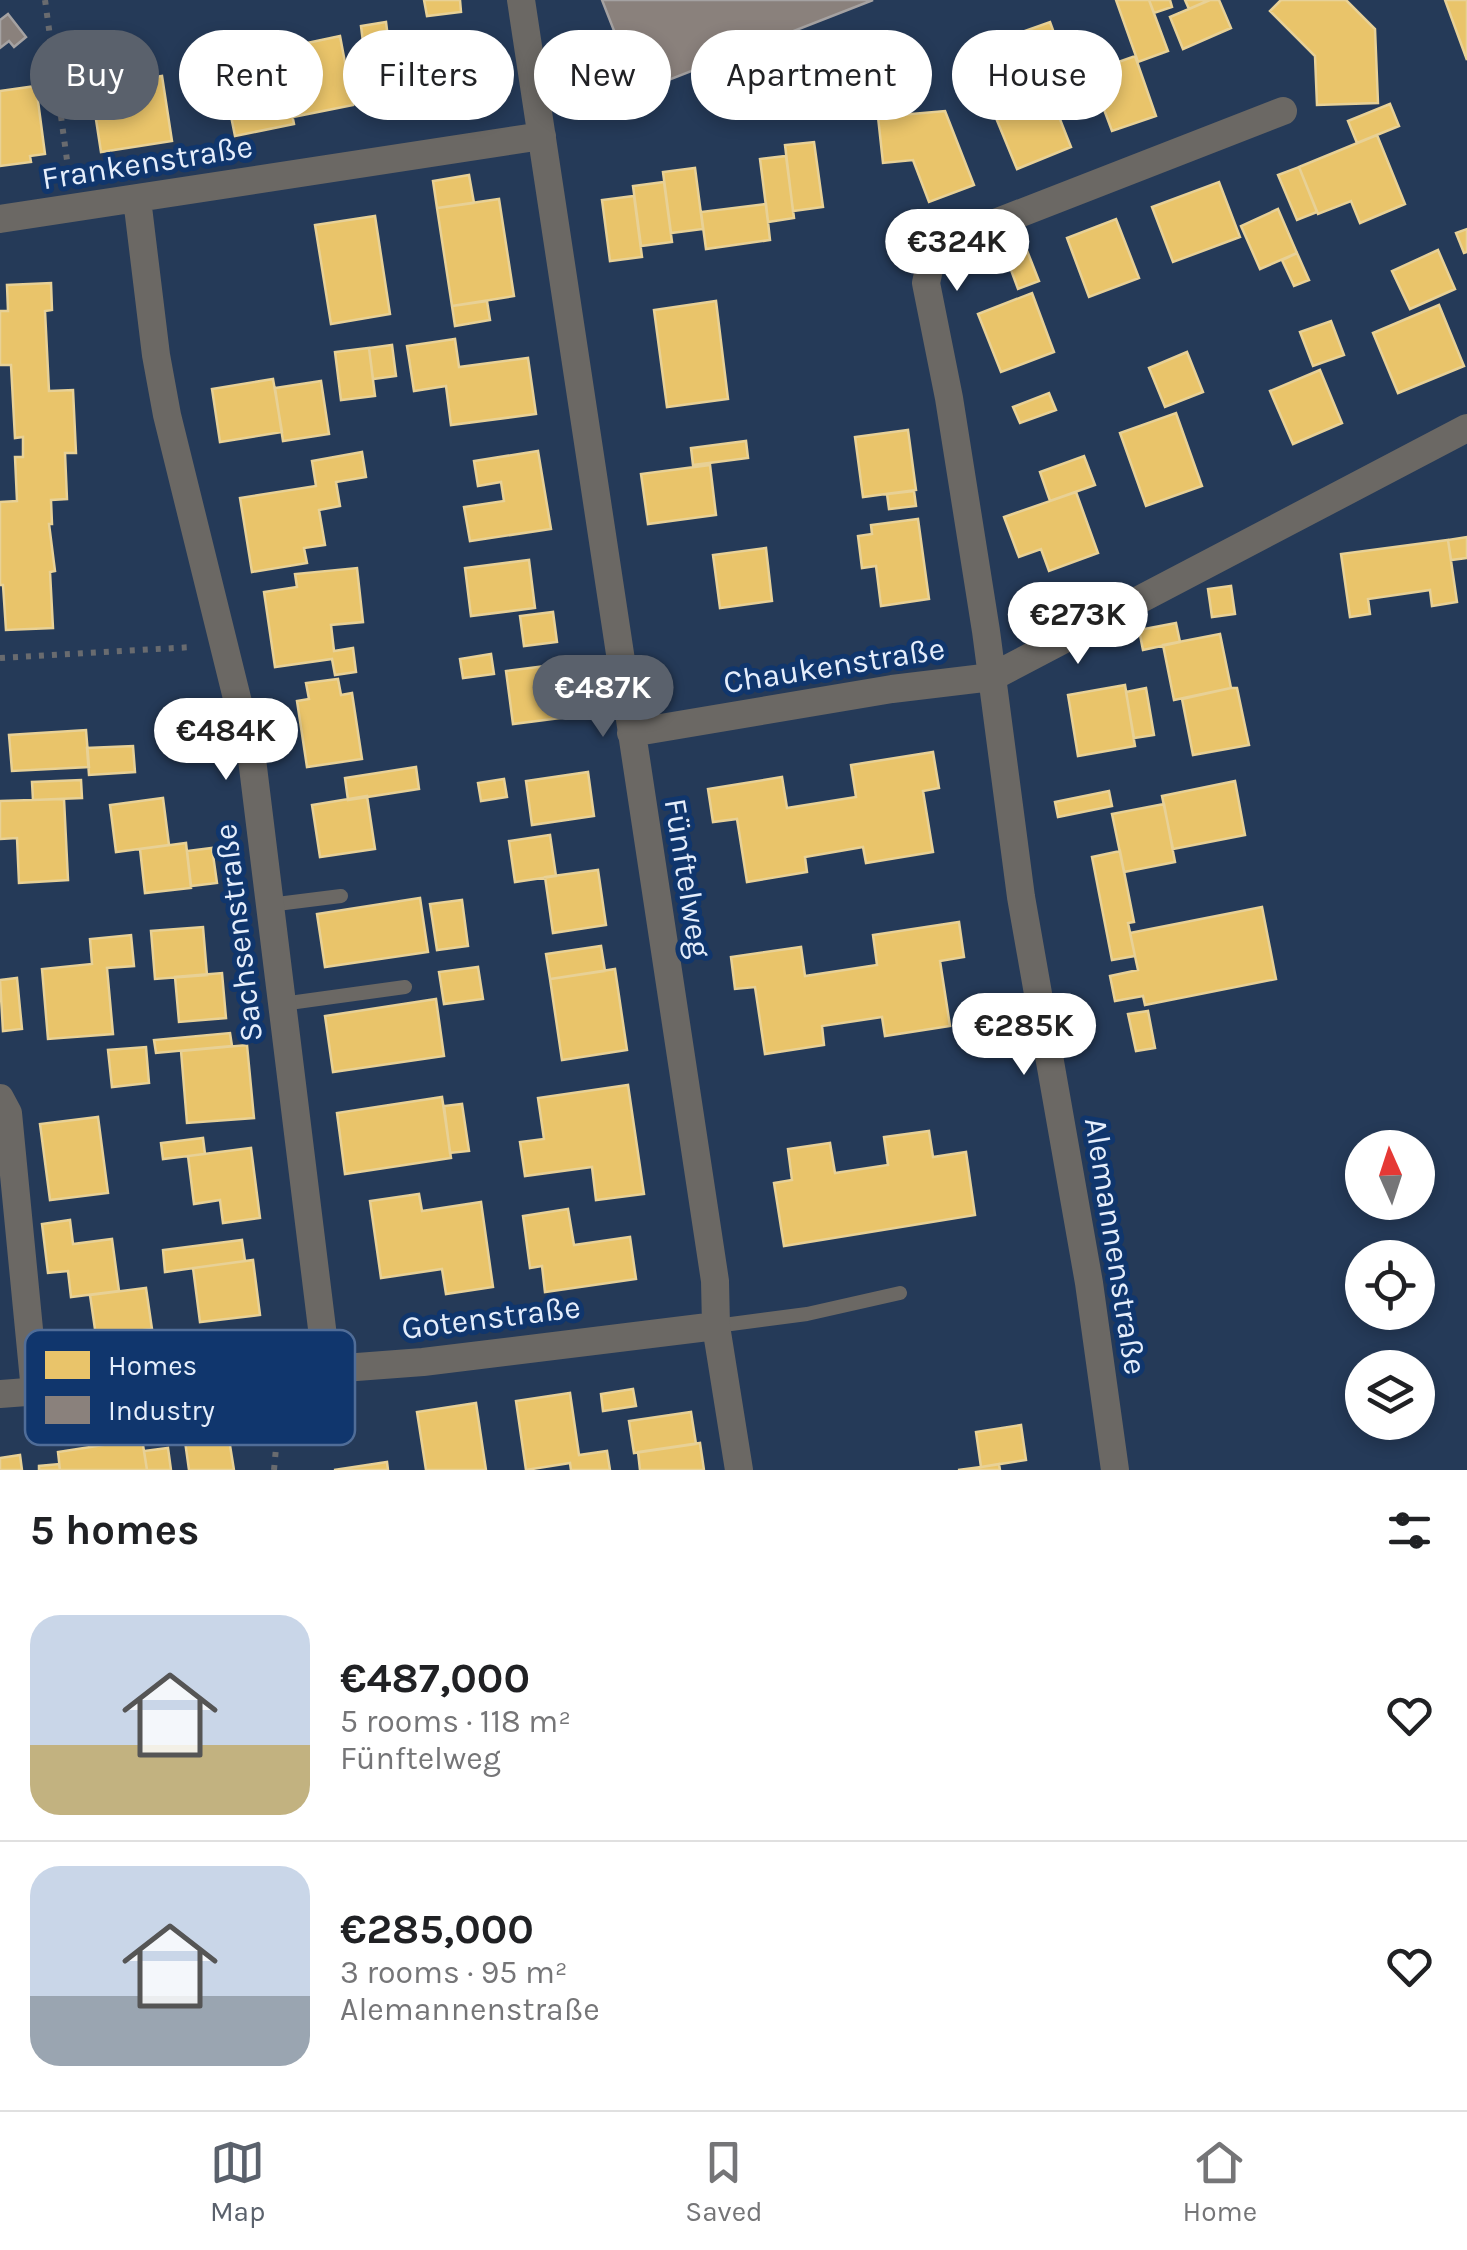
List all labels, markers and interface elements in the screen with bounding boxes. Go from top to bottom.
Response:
chip: Buy [30,30,159,120]
chip: Rent [179,30,323,120]
chip: Filters [343,30,514,120]
chip: New [534,30,671,120]
chip: Apartment [691,30,932,120]
chip: House [952,30,1122,120]
street label: Frankenstraße [39,128,255,197]
pin: €324K [887,209,1027,294]
text: €324K [907,223,1007,260]
pin: €273K [1008,582,1148,667]
text: €273K [1030,596,1126,633]
street label: Chaukenstraße [721,630,947,701]
pin: €487K [533,655,673,740]
text: €487K [555,669,651,706]
pin: €484K [156,698,296,783]
text: €484K [176,712,276,749]
street label: Fünftelweg [657,796,718,960]
street label: Sachsenstraße [207,822,270,1044]
pin: €285K [954,993,1094,1078]
text: €285K [974,1007,1074,1044]
street label: Alemannenstraße [1077,1115,1154,1377]
north arrow [1345,1130,1435,1220]
map controls [1345,1130,1435,1440]
button: locate [1345,1240,1435,1330]
street label: Gotenstraße [399,1288,583,1347]
legend [25,1330,355,1445]
text: Homes [108,1349,197,1382]
button: layers [1345,1350,1435,1440]
text: Industry [108,1394,215,1427]
icon: filters [1382,1503,1437,1558]
text: 5 homes [30,1505,199,1555]
text: €487,000 [340,1653,530,1703]
icon: home [110,1655,230,1775]
icon: heart [1382,1688,1437,1743]
text: 5 rooms · 118 m² [340,1703,571,1740]
text: Fünftelweg [340,1740,501,1777]
text: €285,000 [340,1904,534,1954]
icon: home [110,1906,230,2026]
icon: heart [1382,1939,1437,1994]
text: 3 rooms · 95 m² [340,1954,568,1991]
text: Alemannenstraße [340,1991,600,2028]
tab: Map [210,2135,265,2228]
tab: Saved [685,2135,763,2228]
tab: Home [1182,2135,1257,2228]

